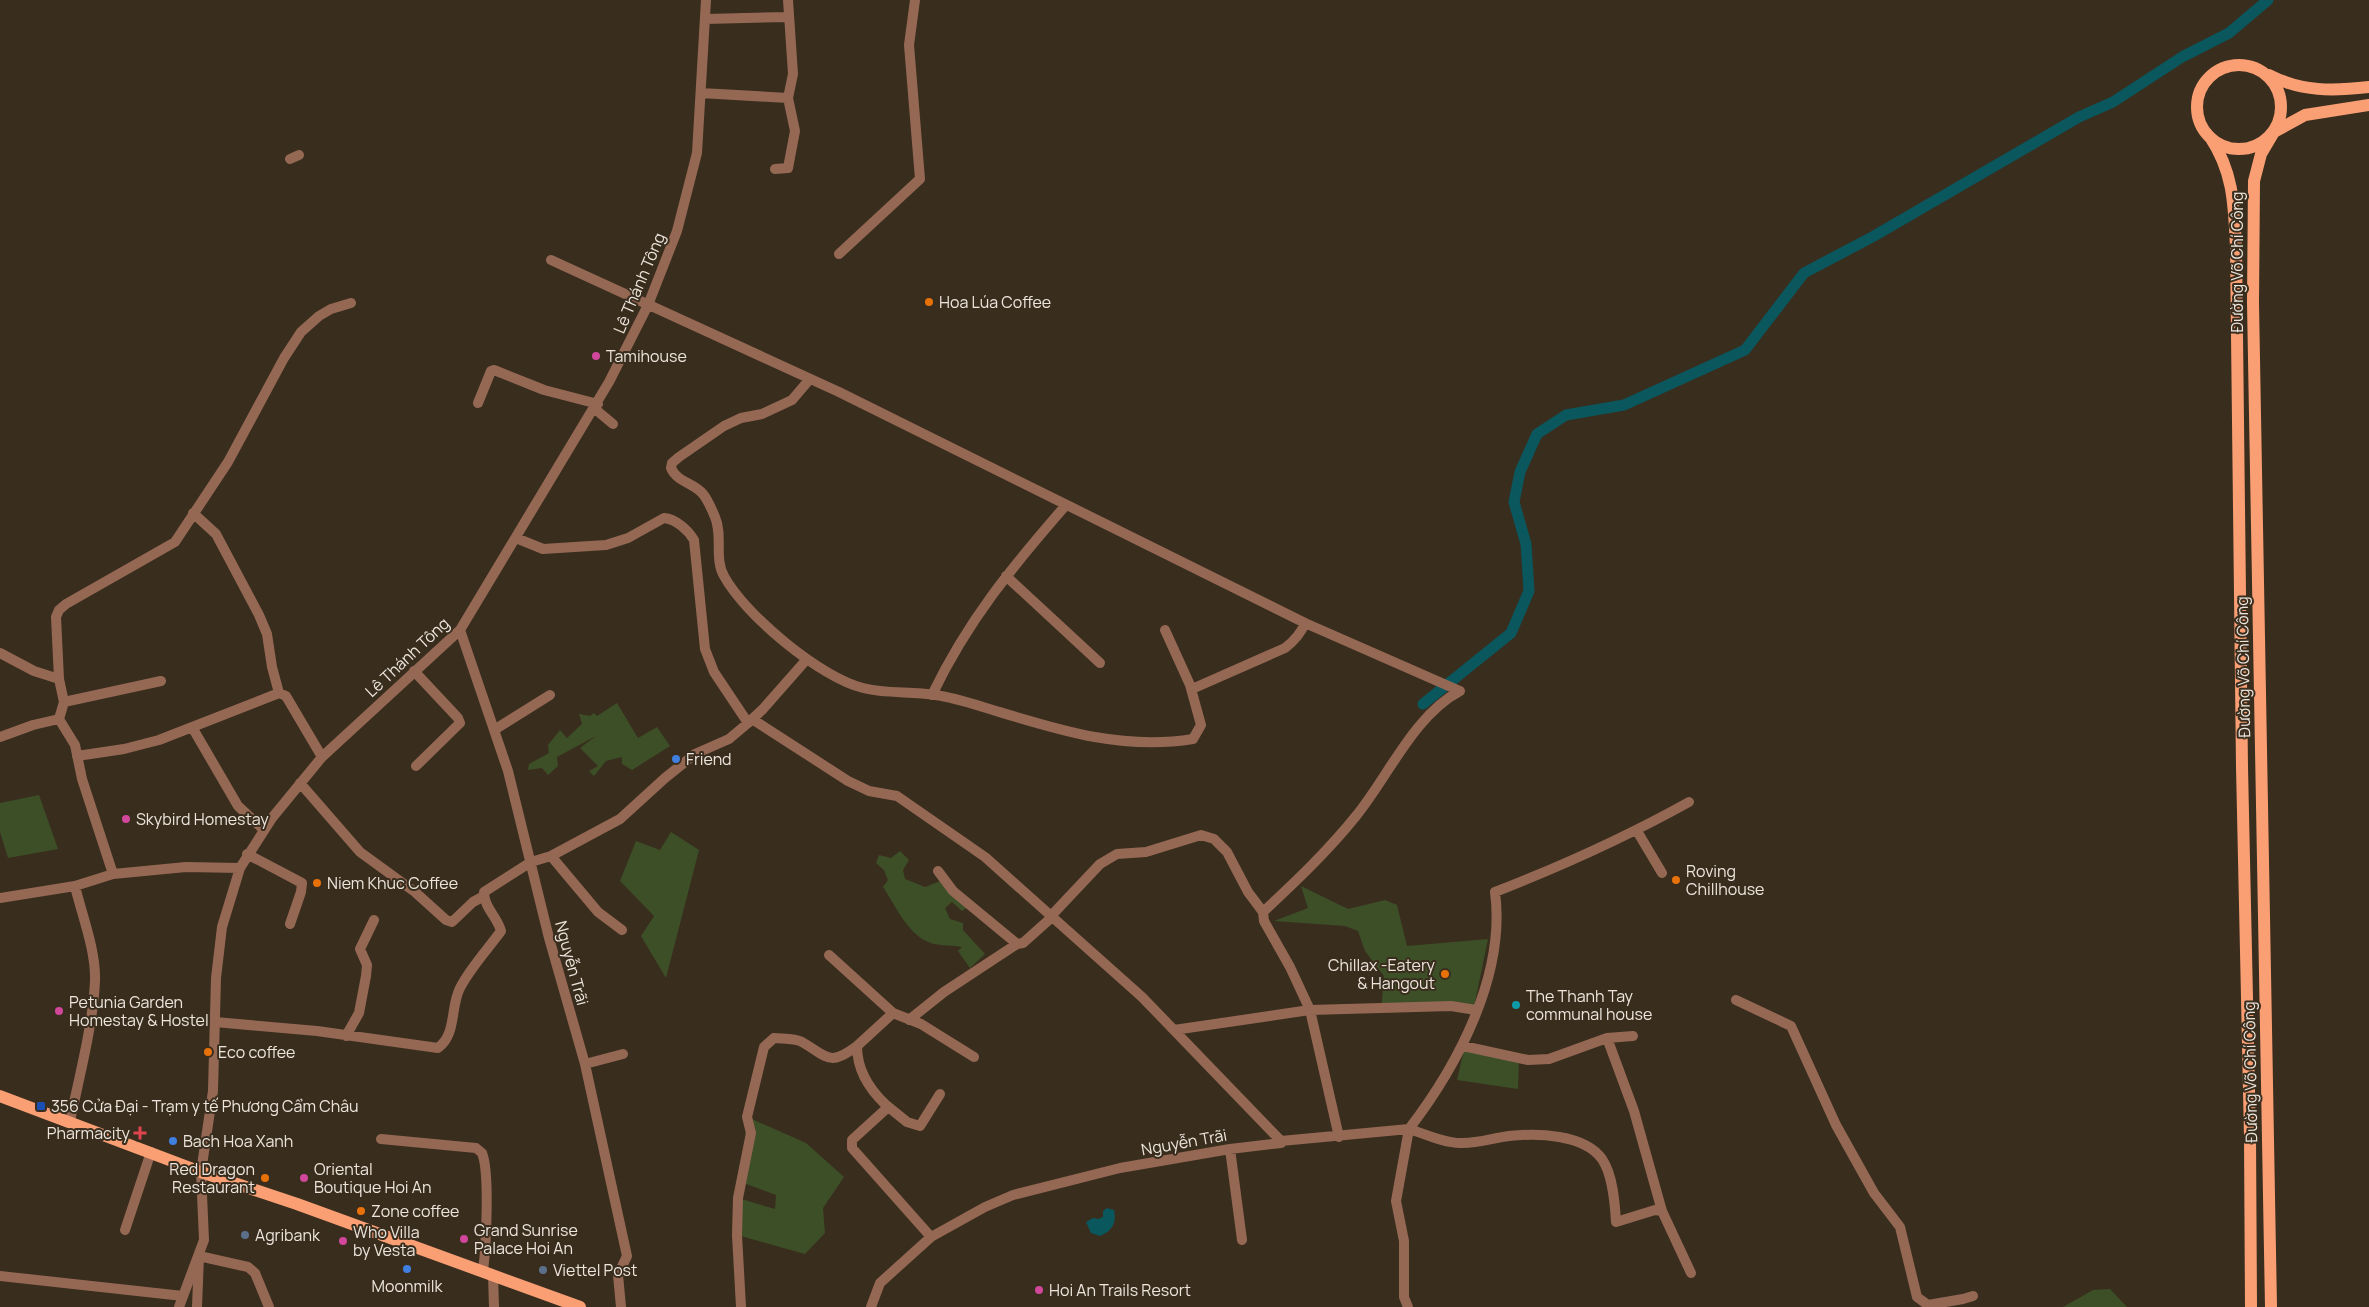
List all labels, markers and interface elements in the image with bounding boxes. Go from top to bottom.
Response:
street label: Đường Võ Chí Công [2226,191,2248,333]
street label: Lê Thánh Tông [608,229,670,337]
place label: Hoa Lúa Coffee [939,291,1051,313]
marker: Hoa Lúa Coffee [923,296,935,308]
place label: Tamihouse [606,345,687,367]
marker: Tamihouse [590,350,602,362]
street label: Đường Võ Chí Công [2231,596,2255,738]
street label: Lê Thánh Tông [360,612,454,702]
place label: Friend [686,748,732,770]
marker: Friend [670,753,682,765]
place label: Skybird Homestay [136,808,269,830]
marker: Skybird Homestay [120,813,132,825]
place label: Roving Chillhouse [1686,860,1764,900]
place label: Niem Khuc Coffee [327,872,458,894]
marker: Roving Chillhouse [1670,874,1682,886]
marker: Niem Khuc Coffee [311,877,323,889]
street label: Nguyễn Trãi [550,918,594,1008]
place label: Chillax -Eatery & Hangout [1328,954,1436,994]
marker: Chillax -Eatery & Hangout [1439,968,1451,980]
place label: The Thanh Tay communal house [1526,985,1652,1025]
place label: Petunia Garden Homestay & Hostel [69,991,209,1031]
marker: The Thanh Tay communal house [1510,999,1522,1011]
street label: Đường Võ Chí Công [2238,1001,2262,1143]
marker: Petunia Garden Homestay & Hostel [53,1005,65,1017]
place label: Eco coffee [218,1041,295,1063]
marker: Eco coffee [202,1046,214,1058]
place label: 356 Cửa Đại - Trạm y tế Phương Cẩm Châu [51,1095,359,1117]
marker: 356 Cửa Đại - Trạm y tế Phương Cẩm Châu [35,1100,47,1112]
place label: Pharmacity [47,1122,131,1144]
street label: Nguyễn Trãi [1139,1124,1229,1160]
marker: Pharmacity [134,1127,146,1139]
place label: Bach Hoa Xanh [183,1130,293,1152]
marker: Bach Hoa Xanh [167,1135,179,1147]
place label: Red Dragon Restaurant [169,1158,255,1198]
place label: Oriental Boutique Hoi An [314,1158,431,1198]
marker: Red Dragon Restaurant [259,1172,271,1184]
marker: Oriental Boutique Hoi An [298,1172,310,1184]
place label: Zone coffee [371,1200,459,1222]
marker: Zone coffee [355,1205,367,1217]
place label: Grand Sunrise Palace Hoi An [474,1219,578,1259]
place label: Who Villa by Vesta [353,1221,420,1261]
place label: Agribank [255,1224,321,1246]
marker: Agribank [239,1229,251,1241]
marker: Grand Sunrise Palace Hoi An [458,1233,470,1245]
marker: Who Villa by Vesta [337,1235,349,1247]
place label: Viettel Post [553,1259,637,1281]
marker: Moonmilk [401,1263,413,1275]
marker: Viettel Post [537,1264,549,1276]
place label: Moonmilk [372,1275,443,1297]
place label: Hoi An Trails Resort [1049,1279,1191,1301]
marker: Hoi An Trails Resort [1033,1284,1045,1296]

